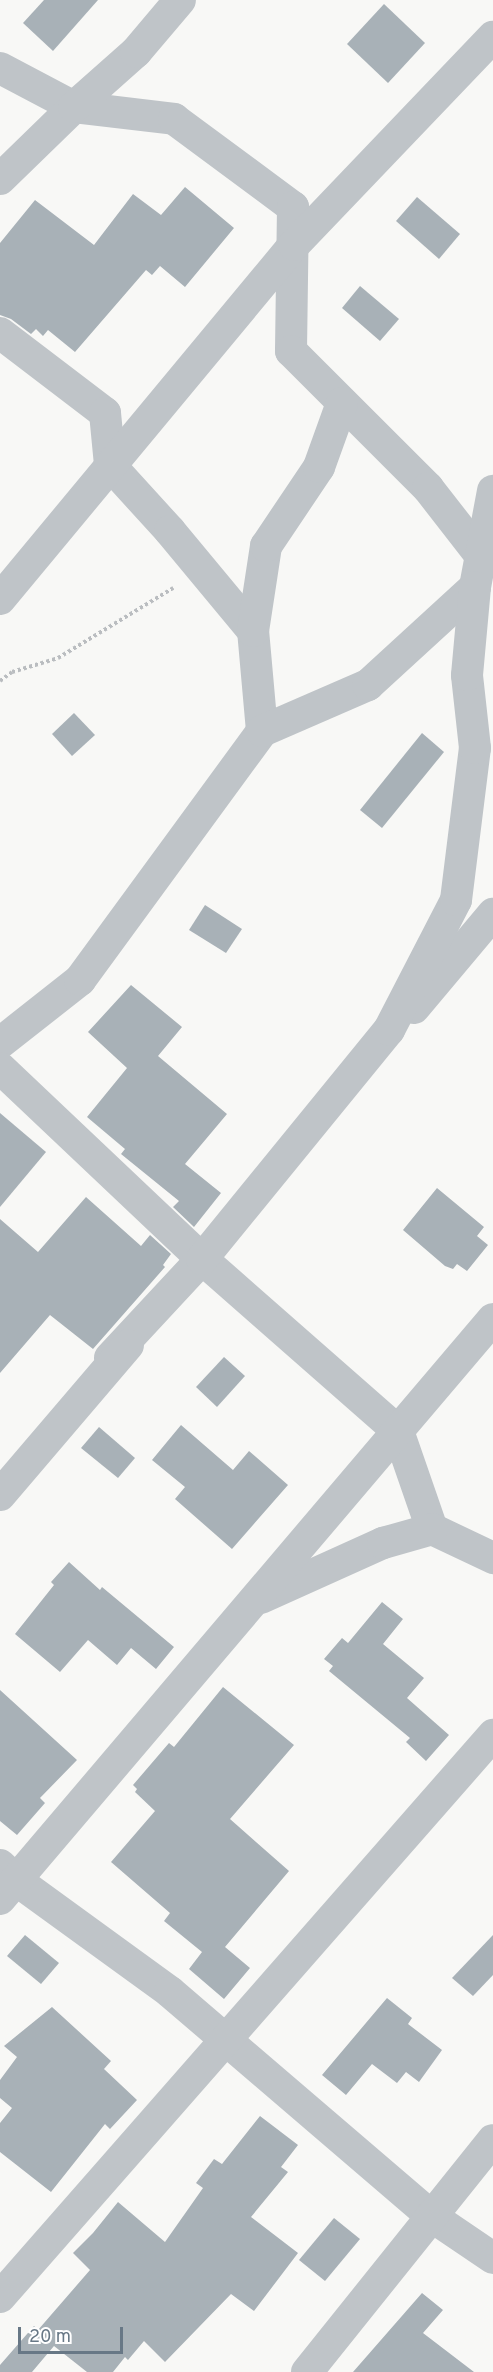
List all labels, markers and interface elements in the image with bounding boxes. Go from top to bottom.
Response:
scale bar [21,2315,126,2353]
text: 20 m [29,2326,71,2349]

